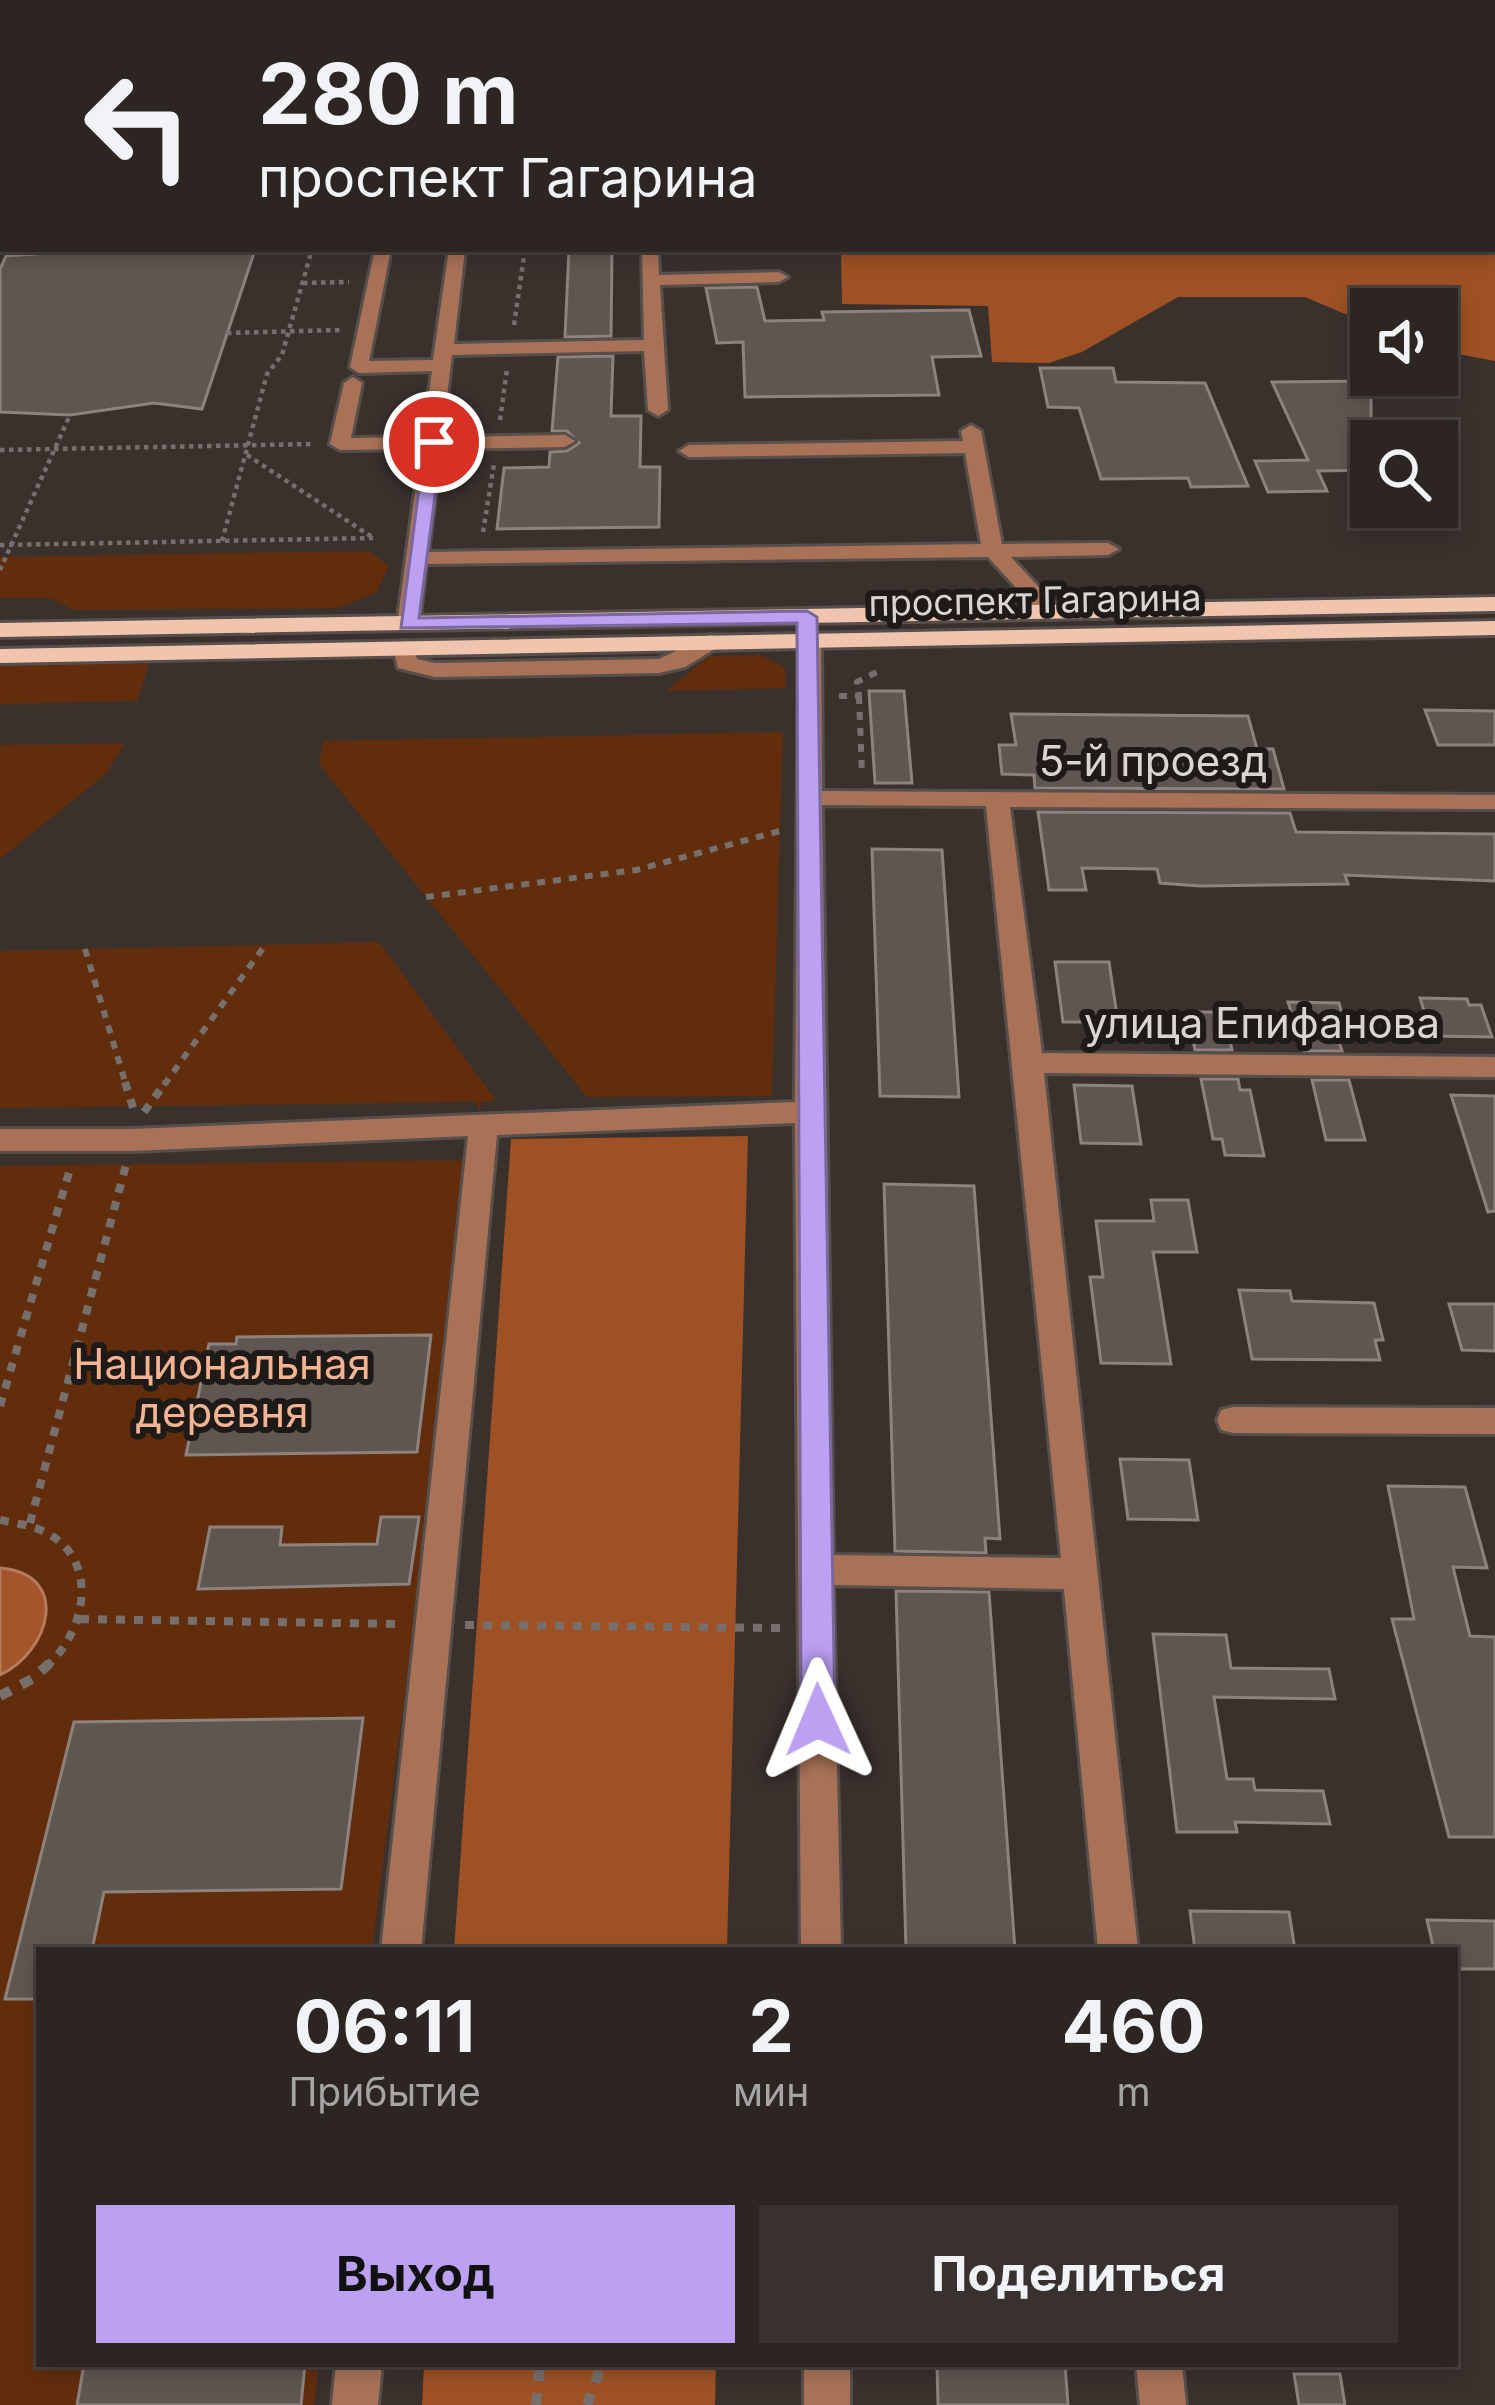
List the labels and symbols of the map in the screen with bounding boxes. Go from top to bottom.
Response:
pin [383,391,485,493]
street label: проспект Гагарина [868,575,1202,625]
street label: 5-й проезд [1039,735,1267,786]
street label: улица Епифанова [1084,997,1440,1048]
park label: Национальная деревня [73,1338,371,1437]
position arrow [755,1657,881,1783]

